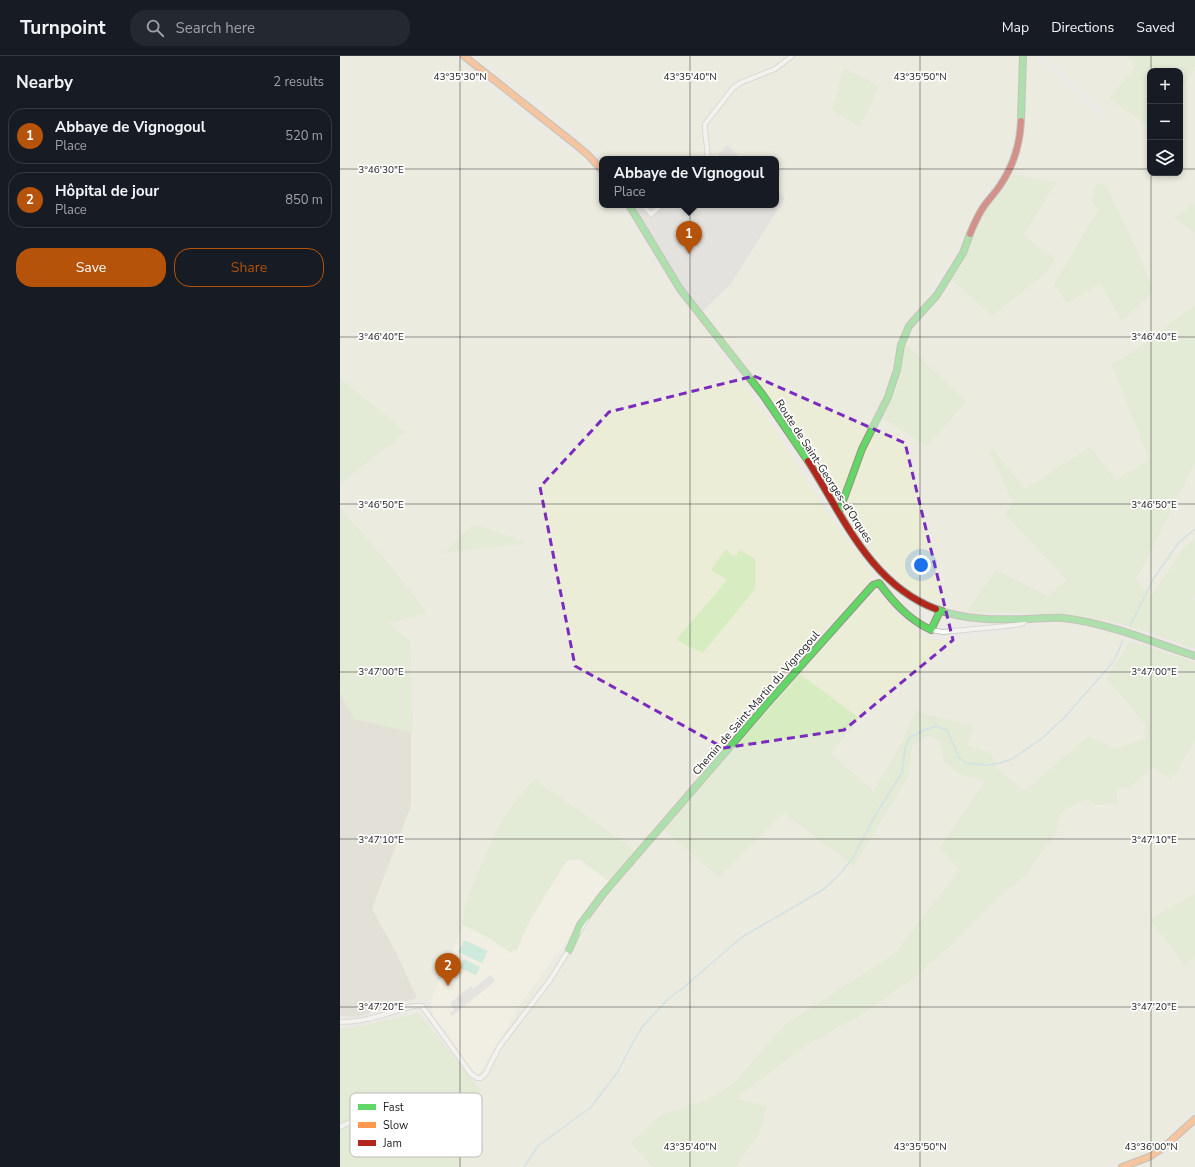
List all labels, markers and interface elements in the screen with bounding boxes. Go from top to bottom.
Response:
search box [130,10,410,46]
text: Turnpoint [20,15,106,41]
icon: search [144,17,166,39]
text: Search here [176,18,255,38]
text: Map [1002,18,1029,37]
text: Directions [1051,18,1114,37]
text: Saved [1136,18,1175,37]
map controls [1147,68,1183,176]
button: + [1147,68,1183,104]
text: 43°35'30"N [433,70,487,84]
text: 43°35'40"N [663,70,717,84]
text: 43°35'50"N [893,70,947,84]
text: Nearby [16,71,73,94]
text: 2 results [273,73,324,91]
button: − [1147,104,1183,140]
text: Abbaye de Vignogoul [55,117,206,137]
text: 1 [26,127,34,145]
text: 520 m [285,127,323,145]
text: Place [55,137,87,155]
button: layers [1147,140,1183,176]
popup [599,156,779,208]
text: 3°46'30"E [358,163,404,177]
text: Abbaye de Vignogoul [614,163,764,183]
text: Hôpital de jour [55,181,159,201]
text: Place [614,183,646,201]
text: 2 [26,191,34,209]
text: 850 m [285,191,323,209]
text: Place [55,201,87,219]
pin: 1 [676,221,702,254]
button: Save [16,248,166,287]
button: Share [174,248,324,287]
text: 3°46'40"E [358,330,404,344]
text: 3°46'40"E [1131,330,1177,344]
street label: Route de Saint-Georges-d'Orques [772,396,876,546]
text: 3°46'50"E [358,498,404,512]
text: 3°46'50"E [1131,498,1177,512]
your location [911,555,931,575]
street label: Chemin de Saint-Martin du Vignogoul [689,627,823,778]
text: 3°47'00"E [358,665,404,679]
text: 3°47'00"E [1131,665,1177,679]
text: 3°47'10"E [358,833,404,847]
text: 3°47'10"E [1131,833,1177,847]
pin: 2 [435,953,461,986]
text: 3°47'20"E [358,1000,404,1014]
text: 3°47'20"E [1131,1000,1177,1014]
legend [350,1093,482,1157]
text: Fast [383,1100,404,1115]
text: Slow [383,1118,408,1133]
text: Jam [382,1136,402,1151]
text: 43°35'40"N [663,1140,717,1154]
text: 43°35'50"N [893,1140,947,1154]
text: 43°36'00"N [1124,1140,1178,1154]

